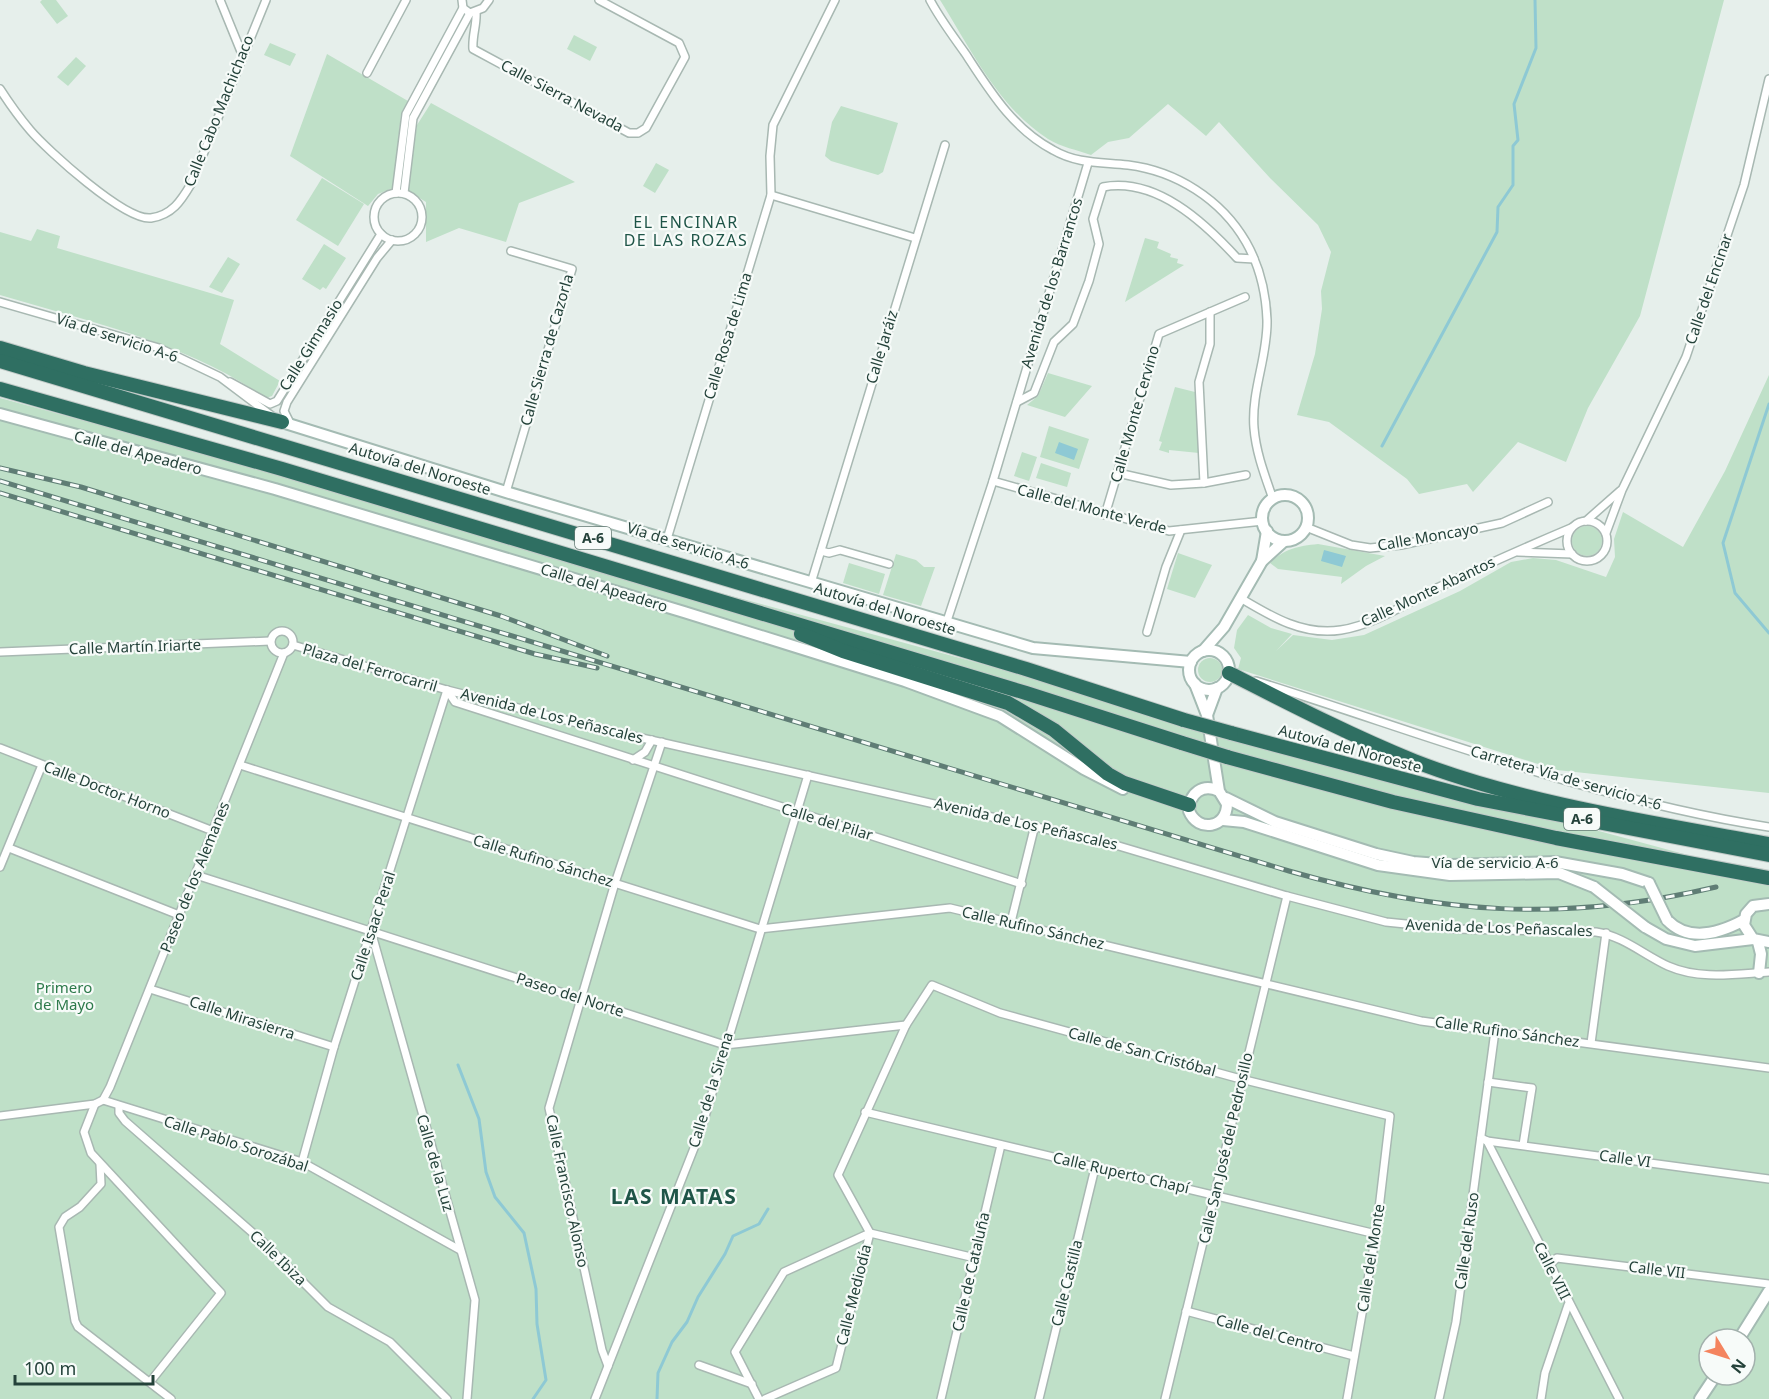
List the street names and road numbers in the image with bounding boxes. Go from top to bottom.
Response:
street label: Calle Cabo Machichaco [179,32,258,189]
street label: Calle Sierra Nevada [498,54,627,136]
street label: Avenida de los Barrancos [1016,195,1087,370]
street label: Calle del Encinar [1680,231,1736,347]
street label: Calle Rosa de Lima [698,270,756,402]
street label: Calle Sierra de Cazorla [515,271,577,428]
street label: Calle Gimnasio [274,295,346,394]
street label: Vía de servicio A-6 [54,308,181,366]
street label: Calle Jaráiz [860,308,902,386]
street label: Calle Monte Cervino [1105,343,1163,485]
street label: Calle del Apeadero [72,425,205,479]
street label: Autovía del Noroeste [347,437,494,499]
street label: Calle del Monte Verde [1015,478,1169,538]
street label: Vía de servicio A-6 [625,517,752,573]
street label: Calle Moncayo [1376,517,1480,555]
road number: A-6 [575,527,611,549]
street label: Calle Monte Abantos [1357,551,1498,631]
street label: Calle del Apeadero [538,558,670,616]
street label: Autovía del Noroeste [812,577,959,639]
street label: Calle Martín Iriarte [69,634,201,658]
street label: Plaza del Ferrocarril [301,638,440,696]
street label: Avenida de Los Peñascales [459,683,646,747]
street label: Autovía del Noroeste [1277,719,1424,777]
street label: Carretera Vía de servicio A-6 [1469,740,1664,814]
street label: Calle Doctor Horno [41,756,174,823]
street label: Avenida de Los Peñascales [933,792,1120,854]
street label: Paseo de los Alemanes [155,798,234,955]
street label: Calle del Pilar [779,798,876,844]
road number: A-6 [1564,808,1600,830]
street label: Calle Rufino Sánchez [471,829,616,891]
street label: Vía de servicio A-6 [1431,852,1559,872]
street label: Calle Isaac Peral [345,868,399,983]
street label: Calle Rufino Sánchez [960,901,1106,953]
street label: Avenida de Los Peñascales [1405,914,1593,940]
street label: Paseo del Norte [514,967,627,1021]
street label: Calle Mirasierra [187,991,298,1044]
street label: Calle Rufino Sánchez [1434,1011,1581,1051]
street label: Calle de San Cristóbal [1066,1022,1218,1080]
street label: Calle de la Sirena [683,1029,737,1150]
street label: Calle San José del Pedrosillo [1193,1050,1257,1245]
street label: Calle Pablo Sorozábal [162,1110,311,1176]
street label: Calle de la Luz [413,1112,459,1214]
street label: Calle Francisco Alonso [542,1112,594,1269]
street label: Calle VI [1598,1144,1652,1172]
street label: Calle Ruperto Chapí [1051,1147,1192,1198]
street label: Calle del Ruso [1449,1191,1483,1291]
street label: Calle del Monte [1352,1202,1388,1313]
street label: Calle de Cataluña [947,1210,994,1334]
street label: Calle Ibiza [246,1225,311,1289]
street label: Calle Castilla [1046,1237,1086,1328]
street label: Calle VIII [1530,1238,1576,1303]
street label: Calle Mediodía [831,1242,875,1348]
street label: Calle VII [1628,1256,1687,1282]
street label: Calle del Centro [1214,1309,1326,1357]

